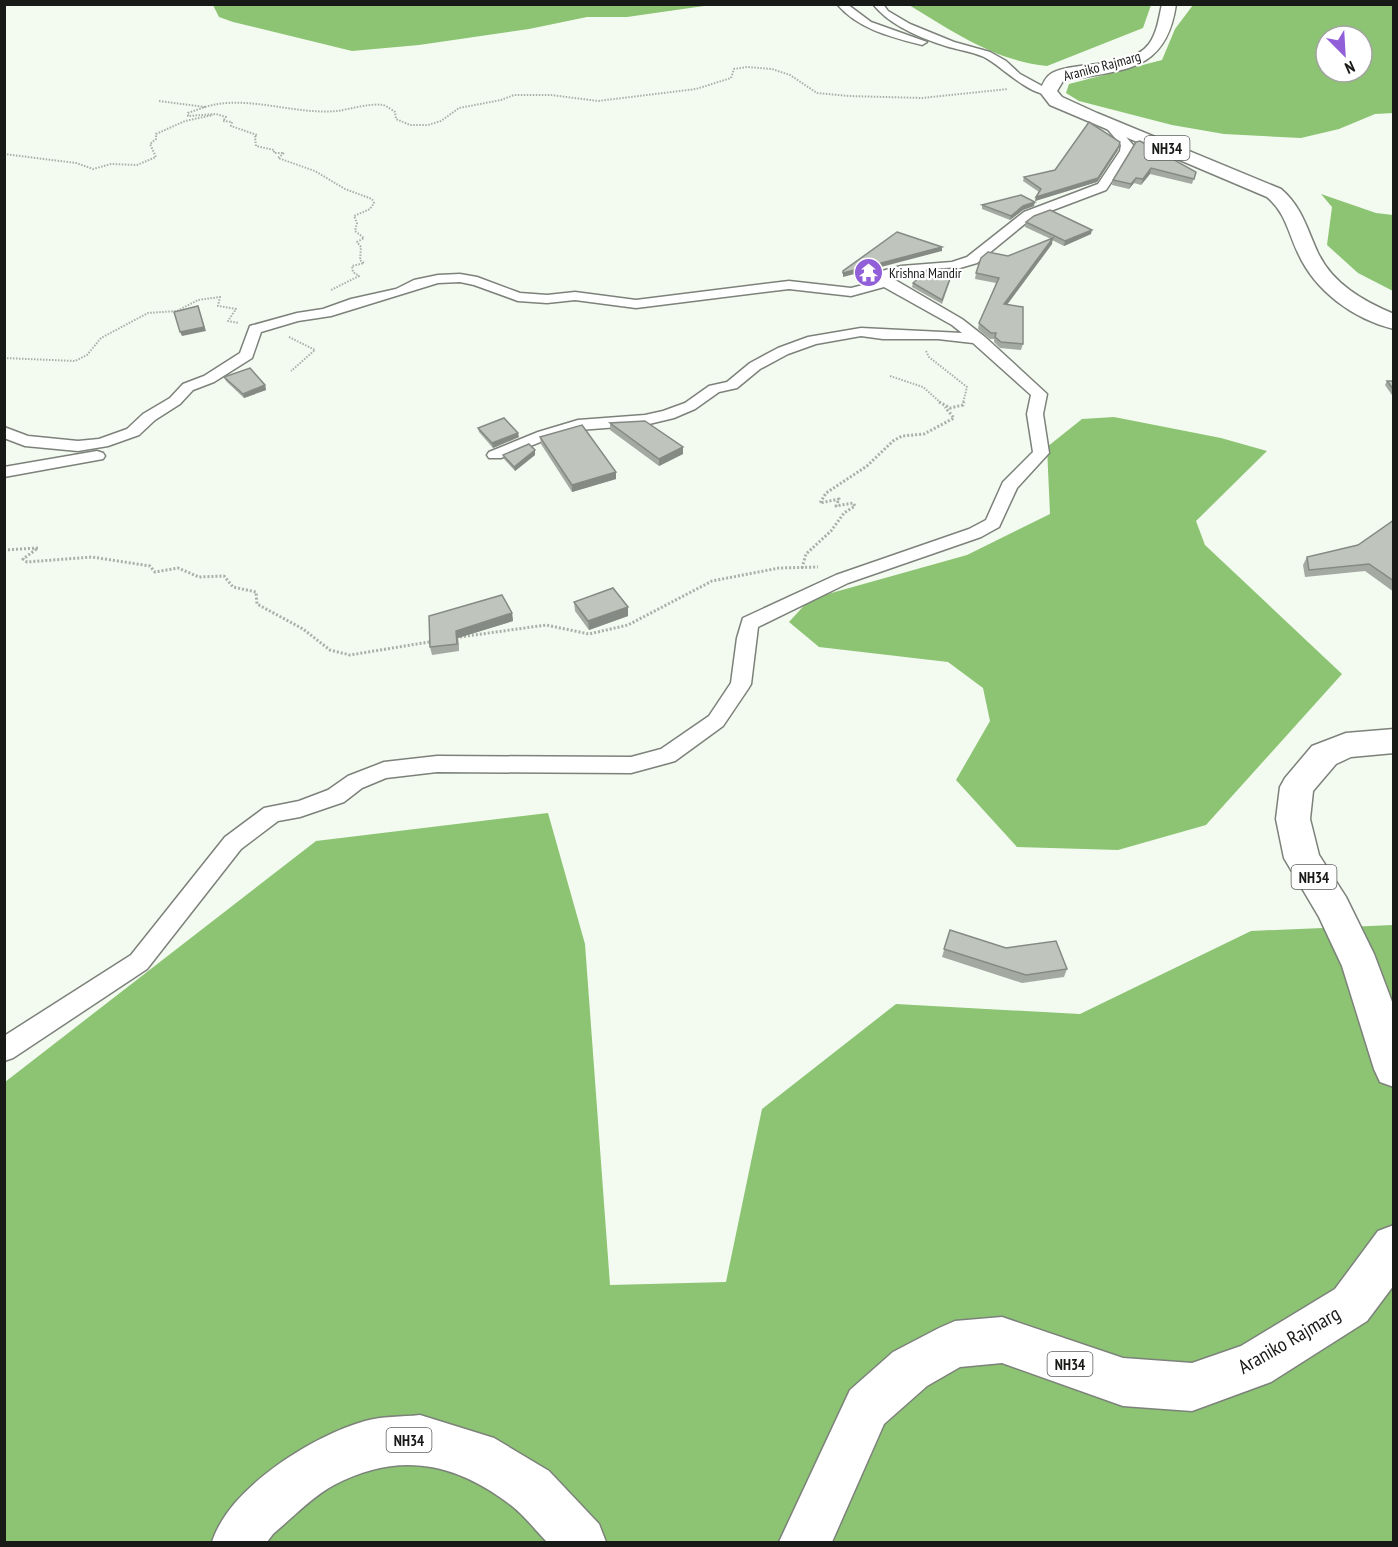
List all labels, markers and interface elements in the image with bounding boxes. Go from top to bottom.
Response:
north arrow [1314,24,1374,84]
street label: Araniko Rajmarg [1061,47,1143,85]
text: N [1342,57,1358,79]
road number: NH34 [1144,136,1190,160]
temple icon: Krishna Mandir [852,257,884,289]
place label: Krishna Mandir [889,264,962,282]
road number: NH34 [1292,865,1336,889]
street label: Araniko Rajmarg [1233,1300,1345,1380]
road number: NH34 [1048,1352,1092,1376]
road number: NH34 [386,1428,432,1452]

